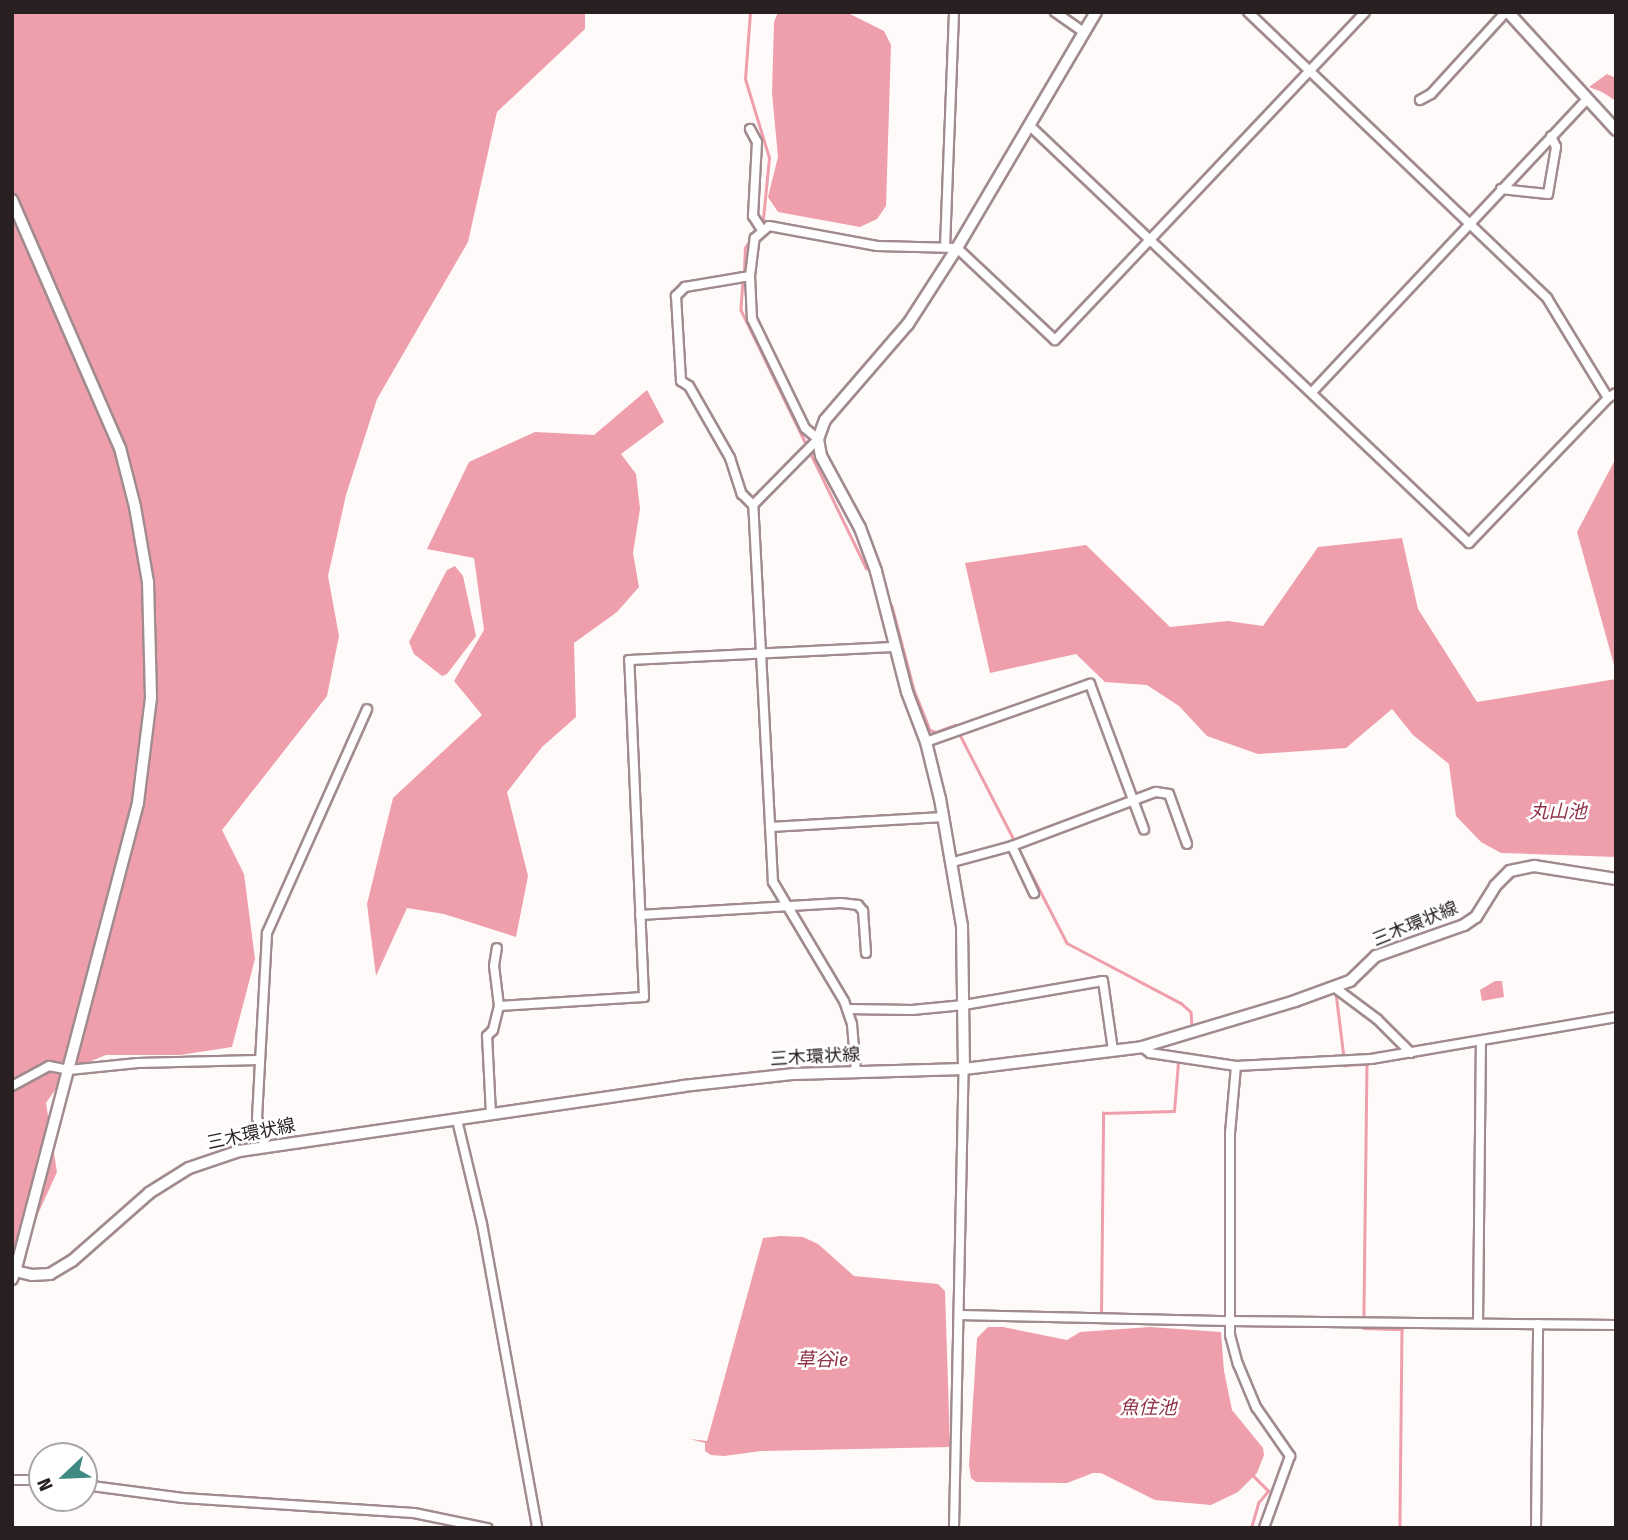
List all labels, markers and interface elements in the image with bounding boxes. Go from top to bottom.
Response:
water label: 丸山池 [1530,801,1586,823]
street label: 三木環状線 [1369,897,1461,951]
street label: 三木環状線 [769,1044,861,1070]
street label: 三木環状線 [205,1114,297,1154]
water label: 草谷ie [796,1349,848,1371]
water label: 魚住池 [1120,1397,1176,1419]
north arrow [28,1442,98,1512]
text: N [32,1475,58,1494]

